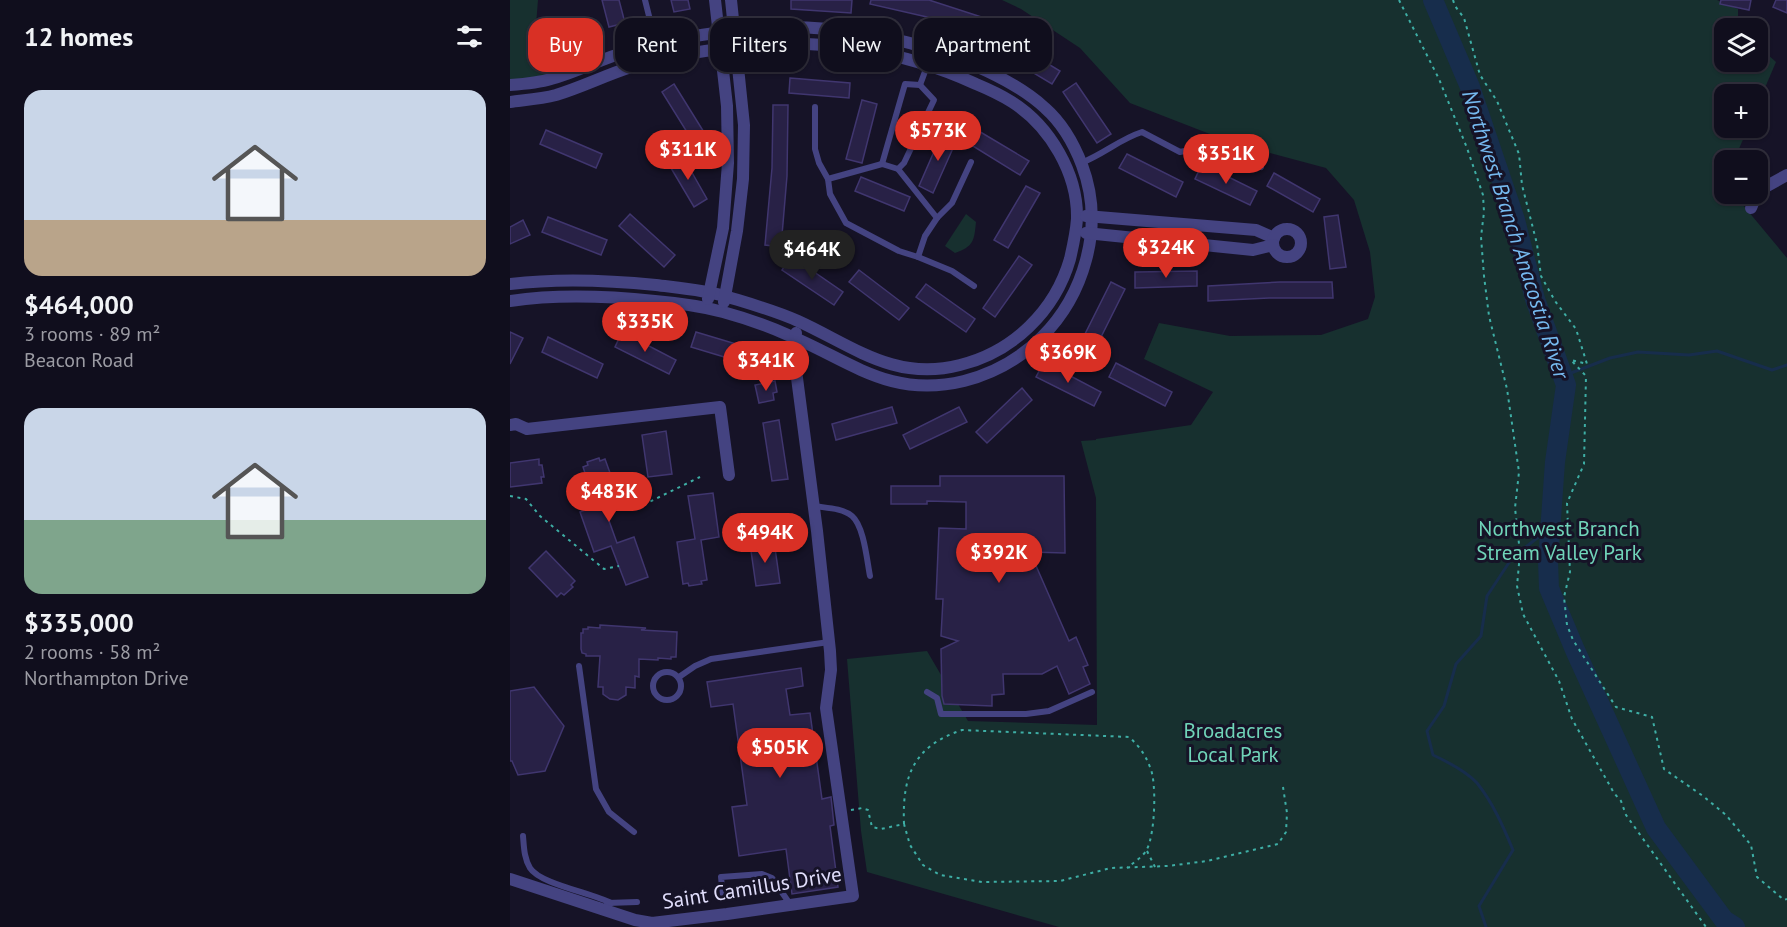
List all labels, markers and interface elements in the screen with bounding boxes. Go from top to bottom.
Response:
chip: Buy [528,18,603,72]
chip: Rent [615,18,698,72]
chip: Filters [710,18,808,72]
chip: New [820,18,902,72]
chip: Apartment [914,18,1052,72]
map controls [1714,18,1768,204]
button: layers [1714,18,1768,72]
text: 12 homes [24,20,133,53]
icon: filters [453,20,486,53]
button: + [1714,84,1768,138]
water label: Northwest Branch Anacostia River [1456,86,1576,384]
pin: $573K [896,111,980,162]
text: $573K [909,117,967,143]
icon: home [201,129,309,237]
pin: $311K [646,130,730,181]
pin: $351K [1184,134,1268,185]
text: $311K [659,136,717,162]
text: $351K [1197,140,1255,166]
button: − [1714,150,1768,204]
pin: $324K [1124,228,1208,279]
pin: $464K [770,230,854,281]
text: $324K [1137,234,1195,260]
text: $464K [783,236,841,262]
text: $464,000 [24,288,134,321]
pin: $335K [603,302,687,353]
text: $335K [616,308,674,334]
text: 3 rooms · 89 m² [24,321,160,347]
pin: $369K [1026,333,1110,384]
text: $369K [1039,339,1097,365]
pin: $341K [724,341,808,392]
text: Beacon Road [24,347,134,373]
text: $341K [737,347,795,373]
icon: home [201,447,309,555]
pin: $483K [567,472,651,523]
text: $483K [580,478,638,504]
pin: $494K [723,513,807,564]
park label: Northwest Branch Stream Valley Park [1476,515,1642,566]
text: $494K [736,519,794,545]
pin: $392K [957,533,1041,584]
text: $392K [970,539,1028,565]
text: $335,000 [24,606,134,639]
text: 2 rooms · 58 m² [24,639,160,665]
text: Northampton Drive [24,665,189,691]
park label: Broadacres Local Park [1184,717,1282,768]
pin: $505K [738,728,822,779]
text: $505K [751,734,809,760]
street label: Saint Camillus Drive [660,860,844,915]

